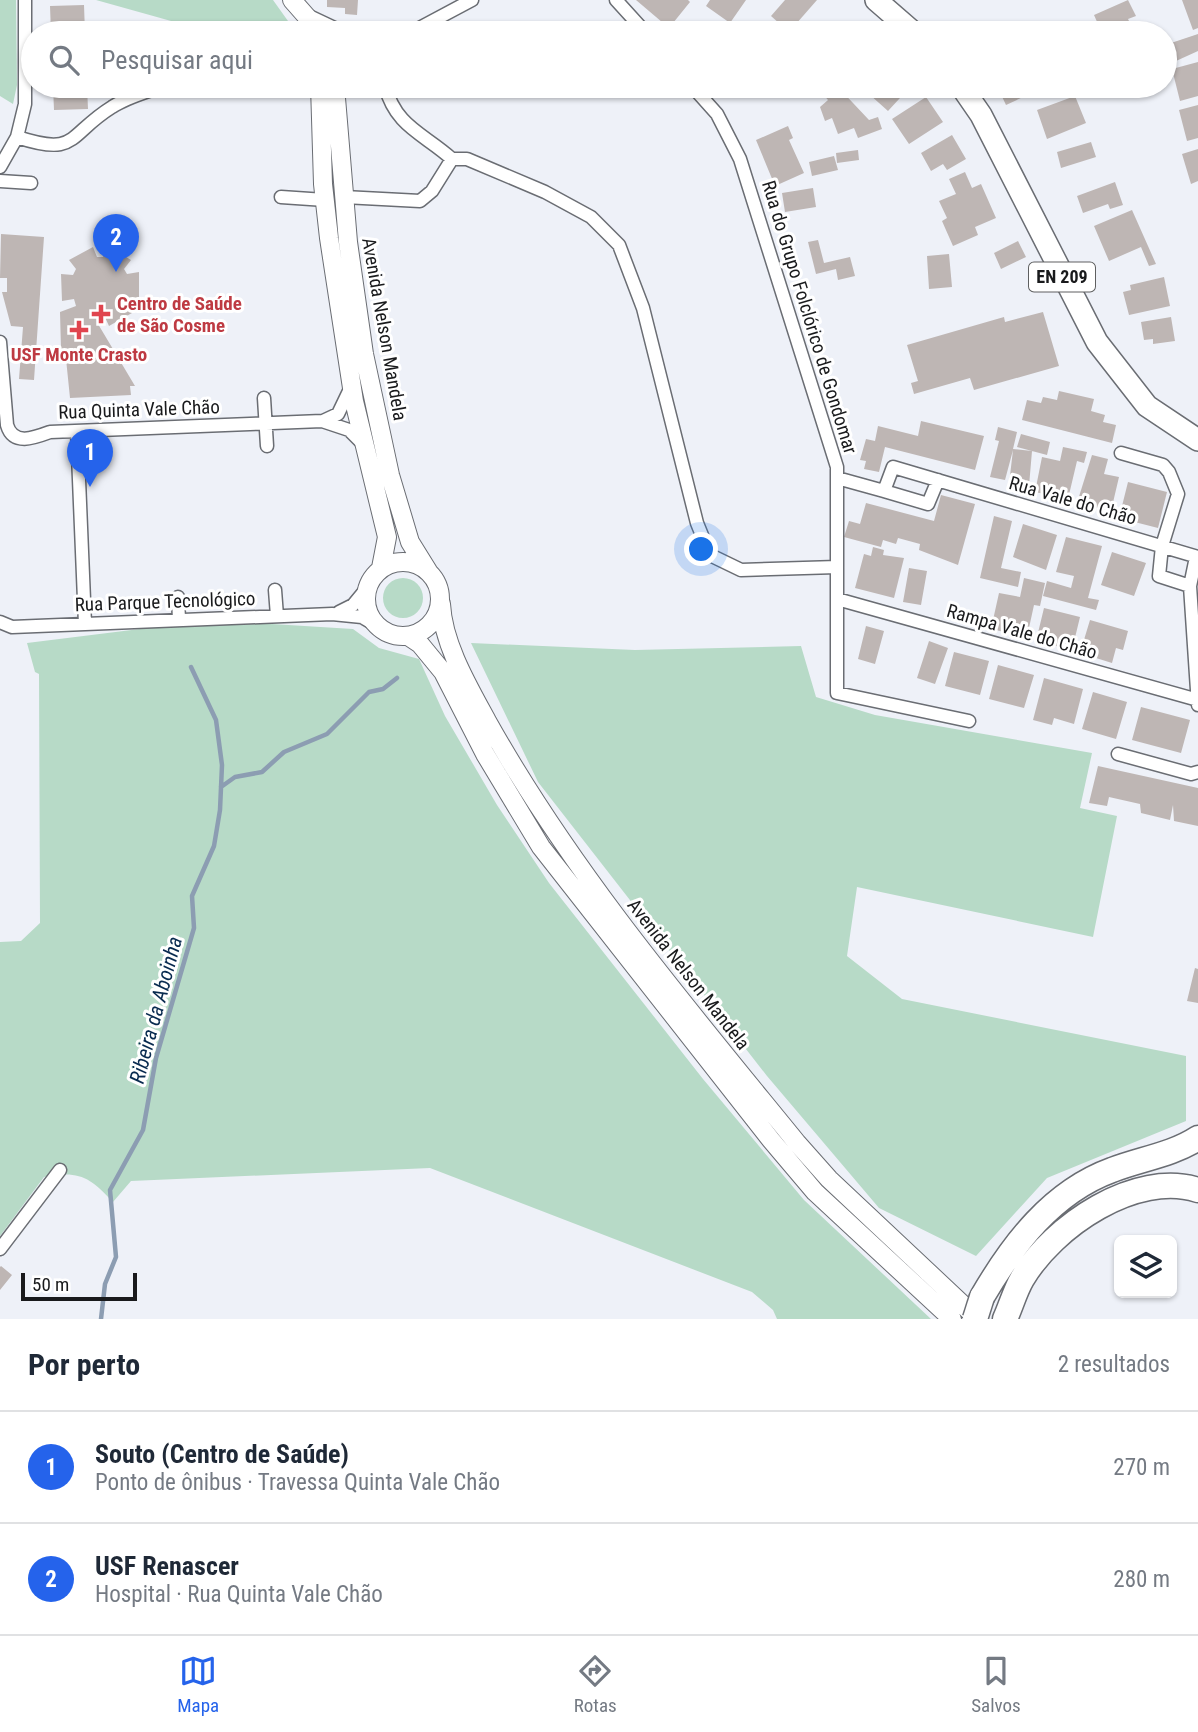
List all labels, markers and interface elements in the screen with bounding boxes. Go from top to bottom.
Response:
search box [21,21,1177,98]
icon: search [45,41,83,79]
text: Pesquisar aqui [101,45,253,75]
street label: Rua do Grupo Folclórico de Gondomar [757,178,862,457]
pin: 2 [93,214,139,272]
street label: Avenida Nelson Mandela [357,236,412,422]
road number: EN 209 [1029,262,1095,292]
place label: Centro de Saúde de São Cosme [117,292,242,337]
marker: Centro de Saúde de São Cosme [91,304,111,324]
marker: USF Monte Crasto [69,320,89,340]
place label: USF Monte Crasto [11,343,147,366]
street label: Rua Quinta Vale Chão [58,395,220,424]
pin: 1 [67,429,113,487]
street label: Rua Vale do Chão [1006,471,1139,530]
your location [684,532,718,566]
street label: Rua Parque Tecnológico [74,587,256,616]
street label: Rampa Vale do Chão [944,599,1100,664]
street label: Avenida Nelson Mandela [623,894,755,1054]
water label: Ribeira da Aboinha [125,934,187,1086]
map controls [1114,1235,1177,1298]
button: layers [1114,1235,1177,1298]
scale bar [21,1270,136,1302]
text: 50 m [32,1273,69,1296]
text: Por perto [28,1347,140,1382]
text: 2 resultados [1058,1351,1170,1378]
text: Souto (Centro de Saúde) [95,1439,349,1469]
text: 1 [45,1454,57,1481]
text: 270 m [1113,1454,1170,1481]
text: Ponto de ônibus · Travessa Quinta Vale Chão [95,1469,500,1496]
text: USF Renascer [95,1551,239,1581]
text: 2 [45,1566,57,1593]
text: 280 m [1113,1566,1170,1593]
text: Hospital · Rua Quinta Vale Chão [95,1581,383,1608]
tab: Mapa [177,1652,219,1717]
tab: Rotas [574,1652,617,1717]
tab: Salvos [971,1652,1021,1717]

